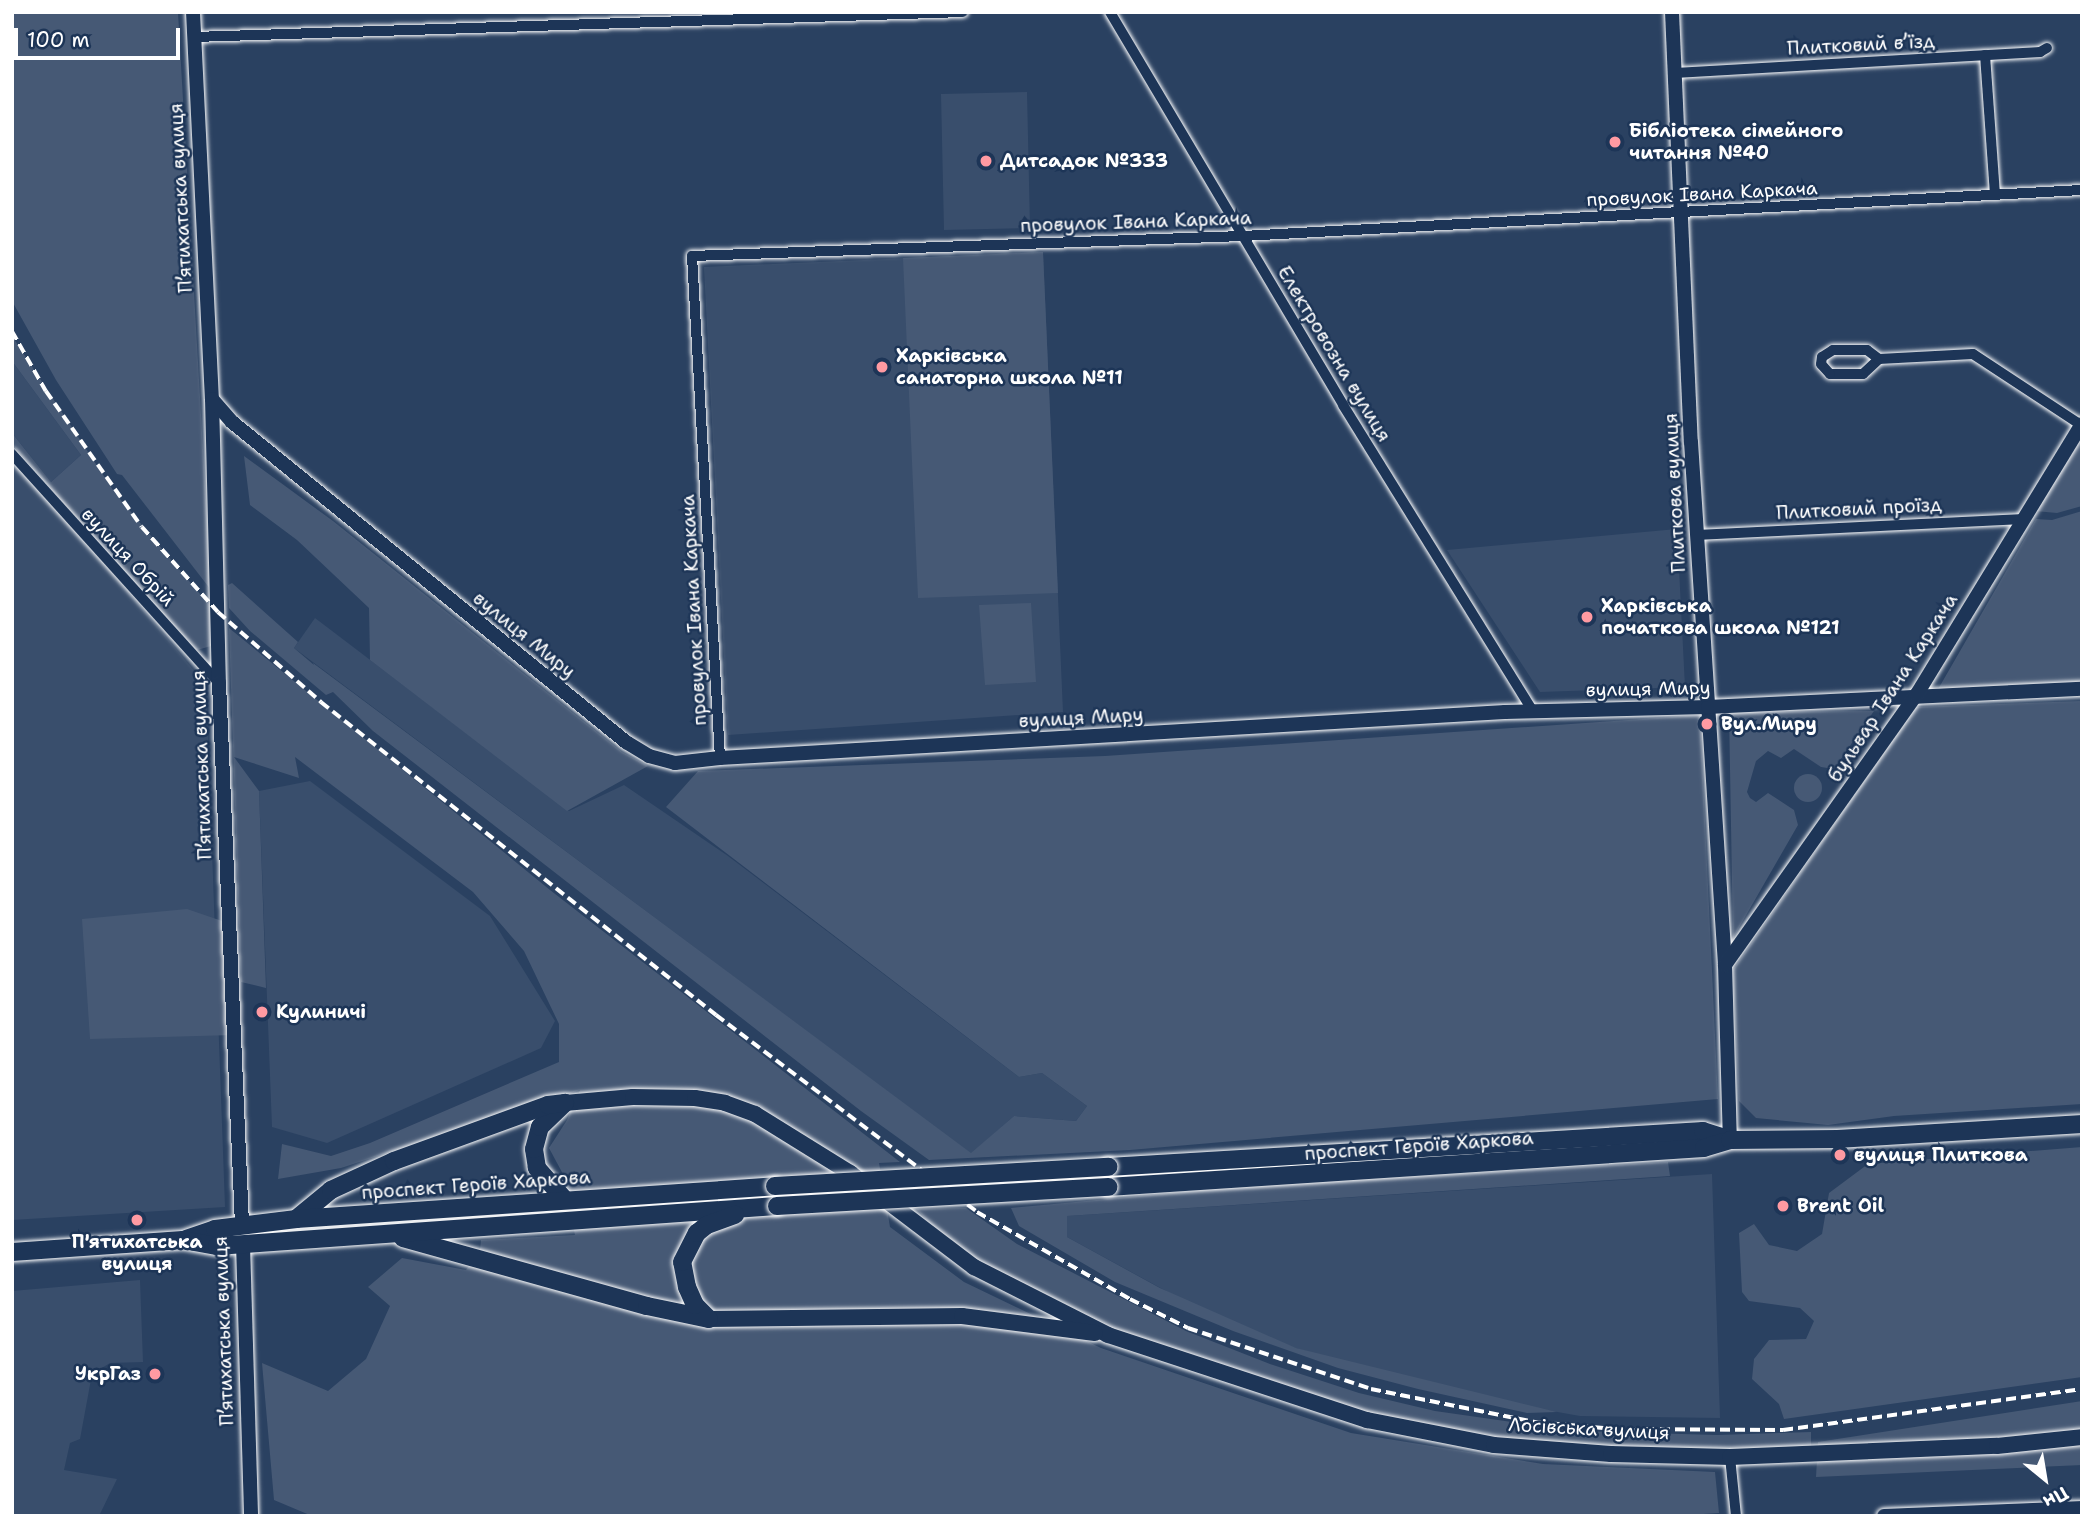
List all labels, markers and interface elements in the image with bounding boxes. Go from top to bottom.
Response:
scale bar [18,14,184,58]
text: 100 m [27,26,90,54]
street label: Плитковий в’їзд [1786,30,1936,60]
street label: П’ятихатська вулиця [165,103,197,293]
place label: Бібліотека сімейного читання №40 [1629,120,1843,164]
marker: Бібліотека сімейного читання №40 [1607,134,1623,150]
place label: Дитсадок №333 [1000,150,1168,172]
marker: Дитсадок №333 [978,153,994,169]
street label: провулок Івана Каркача [1586,177,1818,211]
street label: провулок Івана Каркача [1020,207,1252,237]
street label: Електровозна вулиця [1272,262,1396,446]
place label: Харківська санаторна школа №11 [896,345,1123,389]
marker: Харківська санаторна школа №11 [874,359,890,375]
street label: Плиткова вулиця [1659,413,1691,573]
street label: Плитковий проїзд [1775,493,1943,525]
street label: провулок Івана Каркача [677,494,711,726]
street label: вулиця Обрій [77,503,179,611]
street label: вулиця Миру [468,587,580,683]
street label: бульвар Івана Каркача [1823,589,1963,787]
place label: Харківська початкова школа №121 [1601,595,1840,639]
marker: Харківська початкова школа №121 [1579,609,1595,625]
street label: П’ятихатська вулиця [187,670,217,860]
street label: вулиця Миру [1585,677,1711,701]
street label: вулиця Миру [1018,703,1144,733]
place label: Вул.Миру [1721,713,1817,735]
marker: Вул.Миру [1699,716,1715,732]
place label: Кулиничі [276,1001,366,1023]
marker: Кулиничі [254,1004,270,1020]
street label: проспект Героїв Харкова [1304,1127,1534,1165]
place label: вулиця Плиткова [1854,1144,2028,1166]
marker: вулиця Плиткова [1832,1147,1848,1163]
street label: проспект Героїв Харкова [361,1166,591,1204]
place label: Brent Oil [1797,1195,1884,1217]
marker: Brent Oil [1775,1198,1791,1214]
marker: П'ятихатська вулиця [129,1212,145,1228]
place label: П'ятихатська вулиця [72,1231,202,1275]
street label: П’ятихатська вулиця [209,1236,239,1426]
place label: УкрГаз [75,1363,141,1385]
marker: УкрГаз [147,1366,163,1382]
street label: Лосівська вулиця [1508,1413,1670,1445]
north arrow [2010,1444,2080,1514]
text: Пн [2039,1481,2073,1515]

